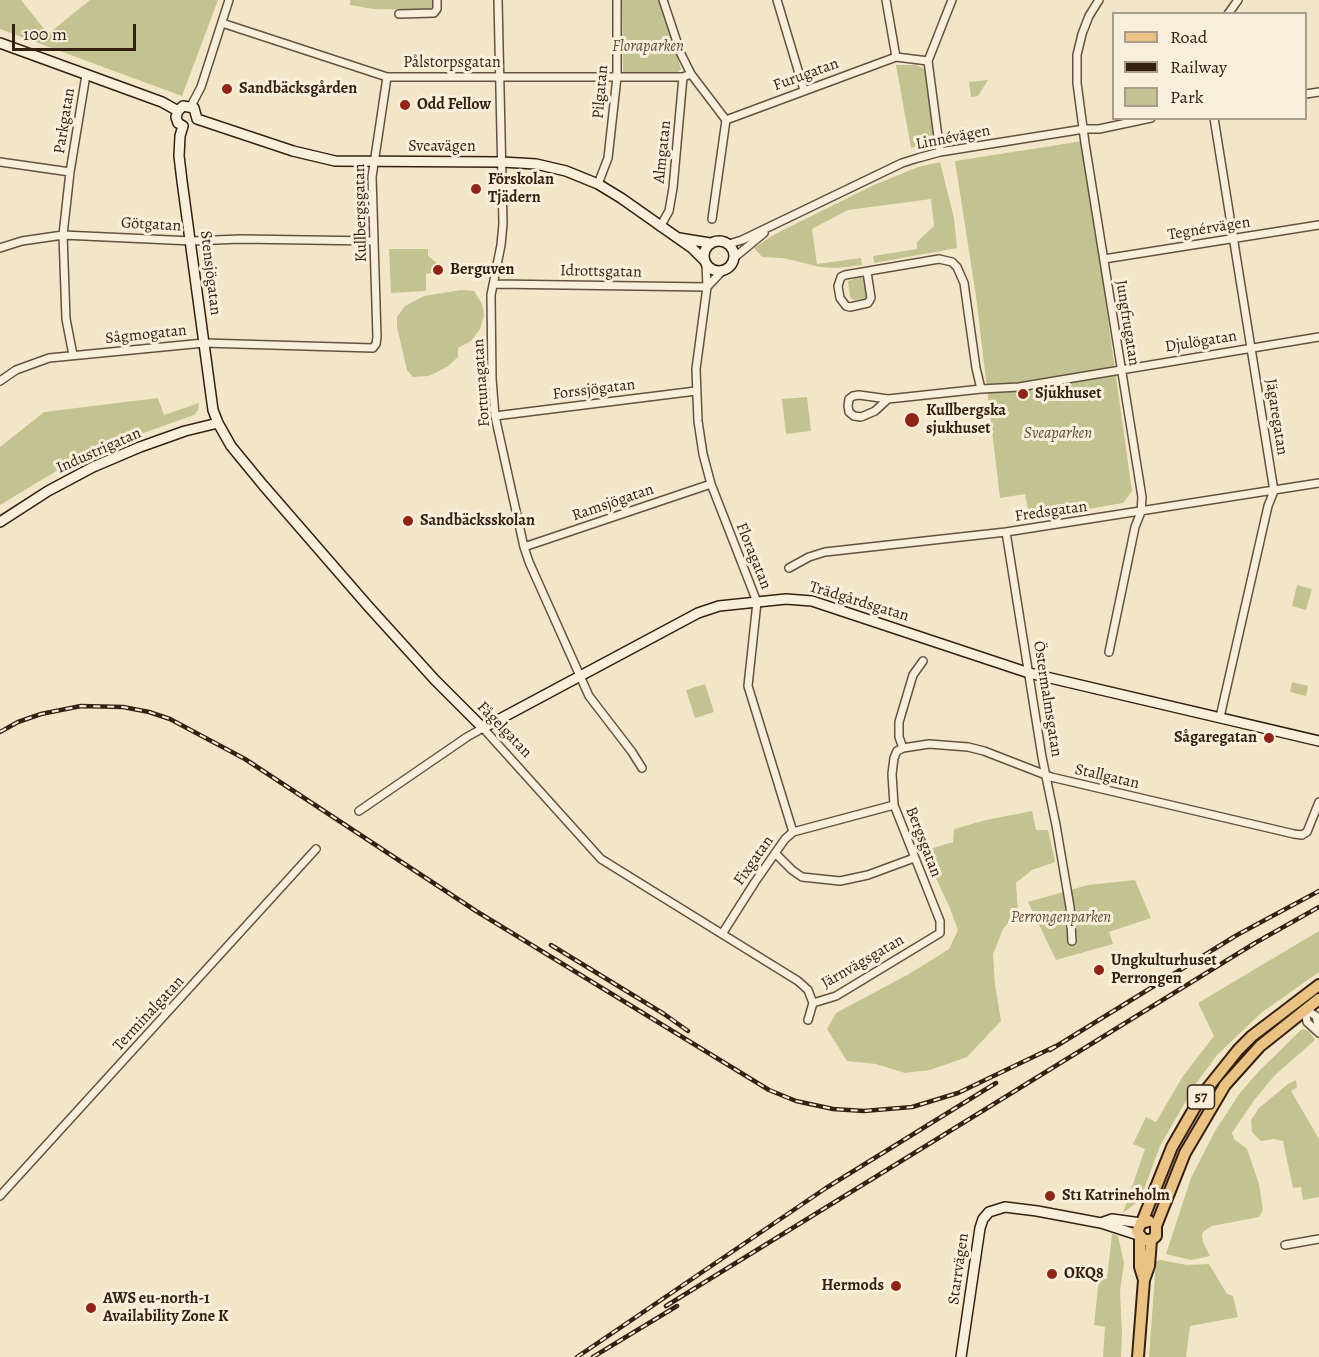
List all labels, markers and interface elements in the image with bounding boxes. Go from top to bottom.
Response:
scale bar [15,12,140,50]
legend [1112,12,1307,120]
text: 100 m [23,22,67,46]
text: Road [1170,25,1207,49]
park label: Floraparken [612,37,684,57]
street label: Pålstorpsgatan [403,53,501,73]
street label: Furugatan [771,54,841,96]
text: Railway [1170,55,1227,79]
street label: Pilgatan [589,64,613,120]
place label: Sandbäcksgården [239,79,357,99]
marker: Sandbäcksgården [220,82,234,96]
text: Park [1170,85,1204,109]
street label: Parkgatan [50,87,80,155]
place label: Odd Fellow [417,95,491,115]
marker: Odd Fellow [398,98,412,112]
street label: Almgatan [650,120,676,184]
street label: Linnévägen [914,121,992,155]
street label: Sveavägen [408,137,476,157]
street label: Kullbergsgatan [351,163,371,263]
place label: Förskolan Tjädern [488,170,554,208]
marker: Förskolan Tjädern [469,182,483,196]
street label: Tegnérvägen [1166,213,1252,245]
street label: Götgatan [120,214,182,236]
street label: Stensjögatan [195,230,225,316]
place label: Berguven [450,260,514,280]
street label: Idrottsgatan [560,262,642,282]
marker: Berguven [431,263,445,277]
street label: Jungfrugatan [1111,279,1143,367]
street label: Sågmogatan [104,321,188,349]
street label: Djulögatan [1164,327,1238,357]
street label: Fortunagatan [469,338,495,428]
street label: Forssjögatan [552,375,636,405]
street label: Jägaregatan [1260,377,1292,457]
place label: Sjukhuset [1035,384,1102,404]
marker: Sjukhuset [1016,387,1030,401]
place label: Kullbergska sjukhuset [926,401,1006,439]
marker: Kullbergska sjukhuset [903,411,921,429]
street label: Industrigatan [54,424,144,478]
park label: Sveaparken [1024,424,1092,444]
street label: Ramsjögatan [570,480,656,526]
street label: Fredsgatan [1014,497,1088,527]
place label: Sandbäcksskolan [420,511,535,531]
marker: Sandbäcksskolan [401,514,415,528]
street label: Floragatan [731,520,775,592]
street label: Trädgårdsgatan [807,578,911,626]
street label: Östermalmsgatan [1028,640,1066,758]
street label: Fågelgatan [472,698,536,762]
place label: Sågaregatan [1174,728,1257,748]
marker: Sågaregatan [1262,731,1276,745]
street label: Stallgatan [1073,760,1141,794]
street label: Bergsgatan [901,804,945,880]
street label: Fixgatan [730,832,778,890]
park label: Perrongenparken [1011,908,1111,928]
street label: Järnvägsgatan [818,931,908,993]
place label: Ungkulturhuset Perrongen [1111,951,1217,989]
marker: Ungkulturhuset Perrongen [1092,963,1106,977]
street label: Terminalgatan [109,972,189,1056]
road number: 57 [1188,1085,1214,1109]
place label: St1 Katrineholm [1062,1186,1170,1206]
marker: St1 Katrineholm [1043,1189,1057,1203]
street label: Starrvägen [944,1232,974,1306]
place label: OKQ8 [1064,1264,1104,1284]
marker: OKQ8 [1045,1267,1059,1281]
place label: Hermods [822,1276,884,1296]
marker: Hermods [889,1279,903,1293]
place label: AWS eu-north-1 Availability Zone K [103,1289,229,1327]
marker: AWS eu-north-1 Availability Zone K [84,1301,98,1315]

